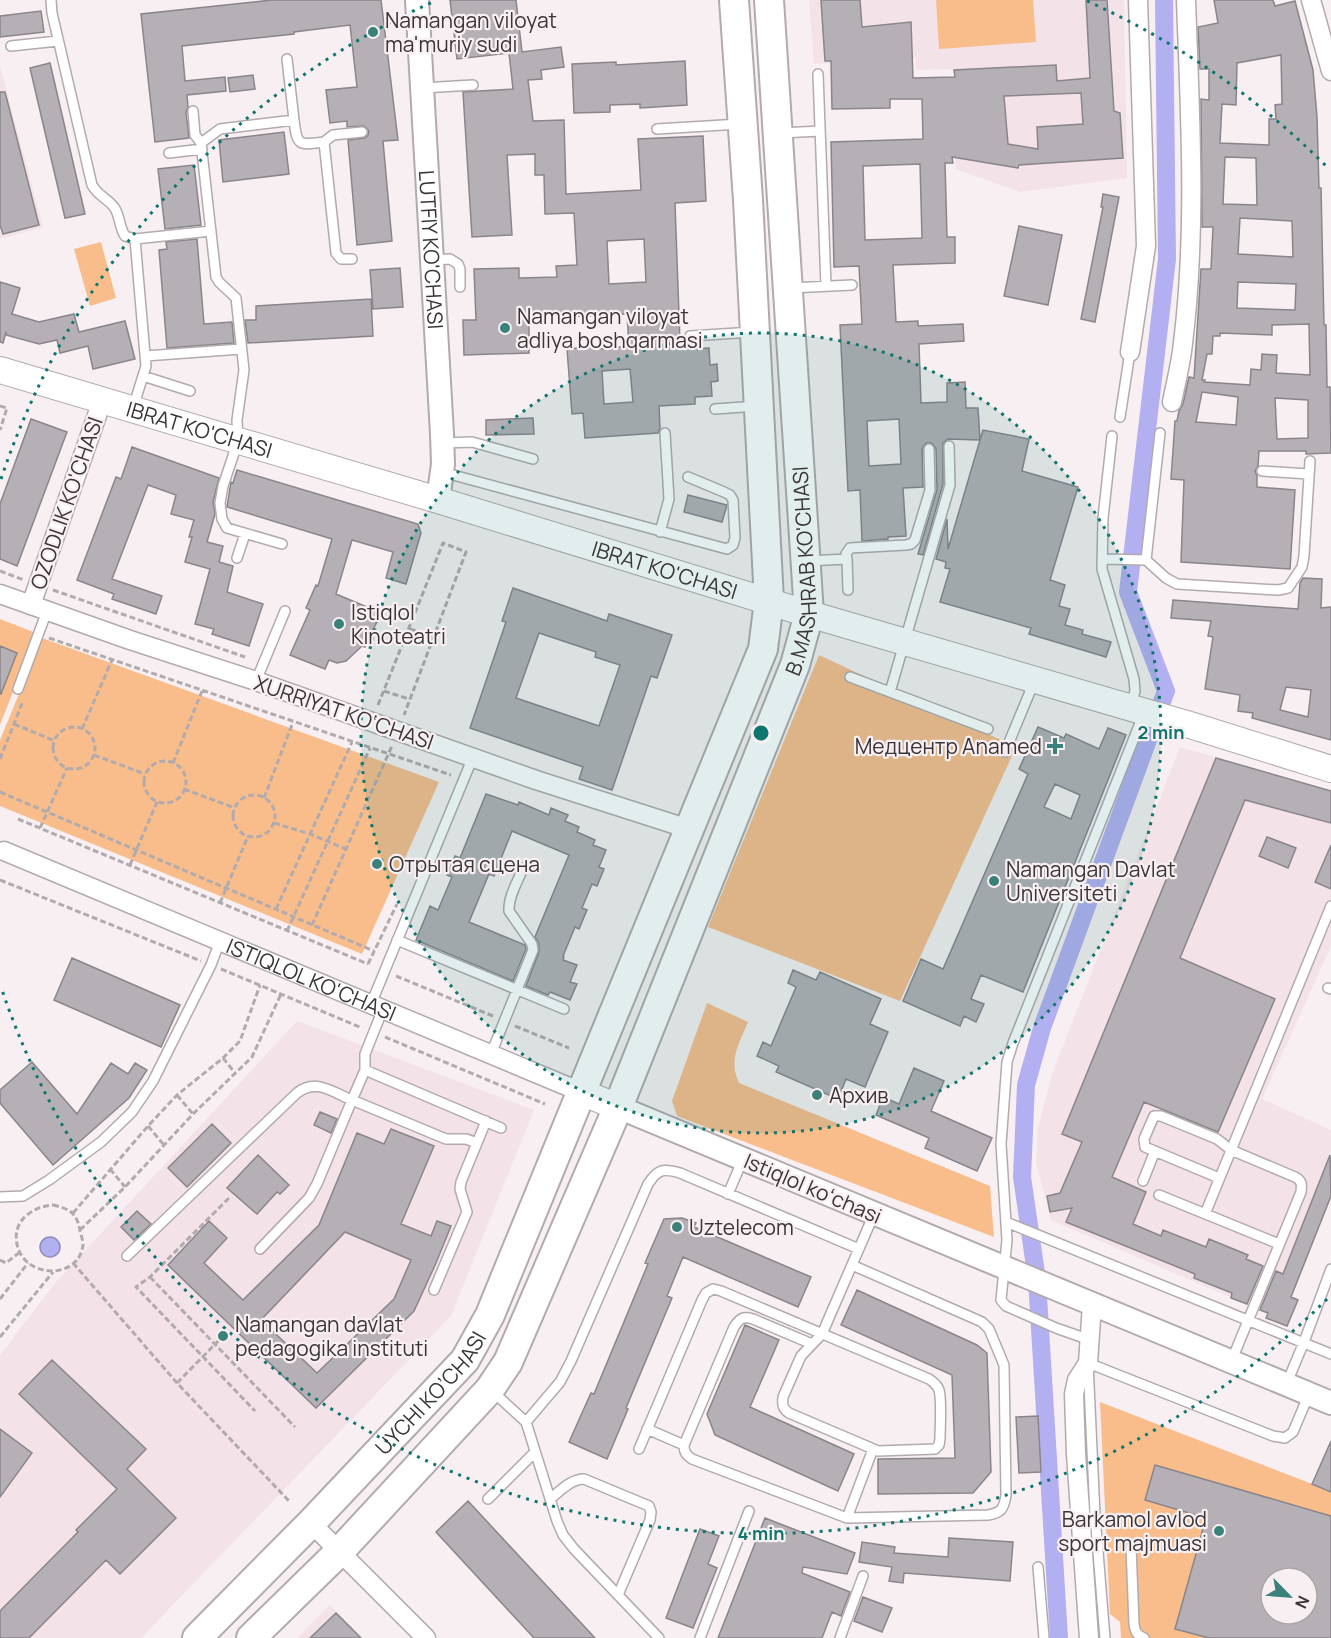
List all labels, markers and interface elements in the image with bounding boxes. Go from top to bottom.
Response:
place label: Namangan viloyat ma'muriy sudi [385,6,557,58]
marker: Namangan viloyat ma'muriy sudi [366,25,380,39]
street label: LUTFIY KO'CHASI [413,169,450,330]
place label: Namangan viloyat adliya boshqarmasi [517,302,703,354]
marker: Namangan viloyat adliya boshqarmasi [498,321,512,335]
street label: IBRAT KO'CHASI [123,394,276,464]
street label: OZODLIK KO'CHASI [23,413,109,593]
street label: B.MASHRAB KO'CHASI [778,465,823,679]
street label: IBRAT KO'CHASI [588,534,741,605]
place label: Istiqlol Kinoteatri [351,598,446,650]
marker: Istiqlol Kinoteatri [332,617,346,631]
street label: XURRIYAT KO‘CHASI [251,668,437,756]
text: 2 min [1138,720,1184,744]
centre of rings [751,723,771,743]
place label: Медцентр Anamed [855,732,1042,760]
marker: Медцентр Anamed [1046,737,1064,755]
place label: Отрытая сцена [389,850,540,878]
place label: Namangan Davlat Universiteti [1006,855,1176,907]
marker: Отрытая сцена [370,857,384,871]
marker: Namangan Davlat Universiteti [987,874,1001,888]
street label: ISTIQLOL KO'CHASI [222,931,400,1027]
place label: Архив [829,1081,889,1109]
marker: Архив [810,1088,824,1102]
street label: Istiqlol koʻchasi [740,1146,886,1230]
place label: Uztelecom [689,1213,794,1241]
marker: Uztelecom [670,1220,684,1234]
place label: Namangan davlat pedagogika instituti [235,1310,428,1362]
street label: UYCHI KO’CHASI [369,1326,492,1461]
marker: Namangan davlat pedagogika instituti [216,1329,230,1343]
place label: Barkamol avlod sport majmuasi [1058,1505,1207,1557]
text: 4 min [737,1521,785,1545]
marker: Barkamol avlod sport majmuasi [1212,1524,1226,1538]
north arrow [1259,1566,1319,1626]
text: N [1290,1592,1315,1612]

